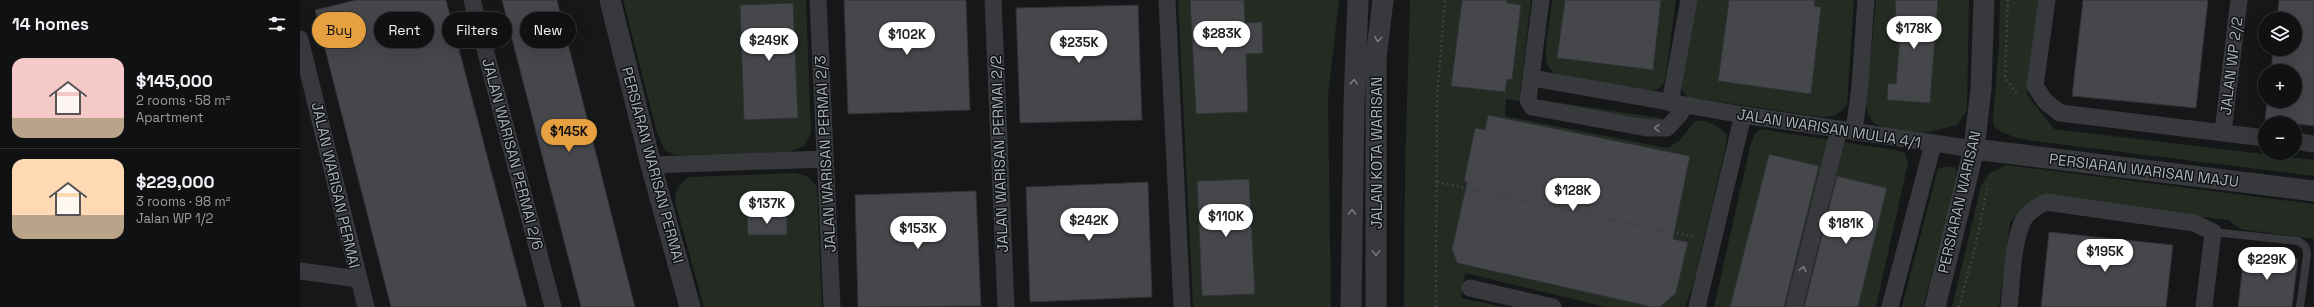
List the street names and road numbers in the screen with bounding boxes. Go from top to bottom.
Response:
street label: JALAN WP 2/2 [2216,16,2246,116]
street label: JALAN WARISAN PERMAI 2/3 [810,55,840,253]
street label: JALAN WARISAN PERMAI 2/2 [986,55,1012,253]
street label: JALAN WARISAN PERMAI 2/6 [478,56,548,252]
street label: PERSIARAN WARISAN PERMAI [618,65,688,265]
street label: JALAN KOTA WARISAN [1367,77,1386,229]
street label: JALAN WARISAN PERMAI [308,100,364,270]
street label: JALAN WARISAN MULIA 4/1 [1736,104,1922,152]
street label: PERSIARAN WARISAN [1933,129,1985,275]
street label: PERSIARAN WARISAN MAJU [2048,149,2240,191]

